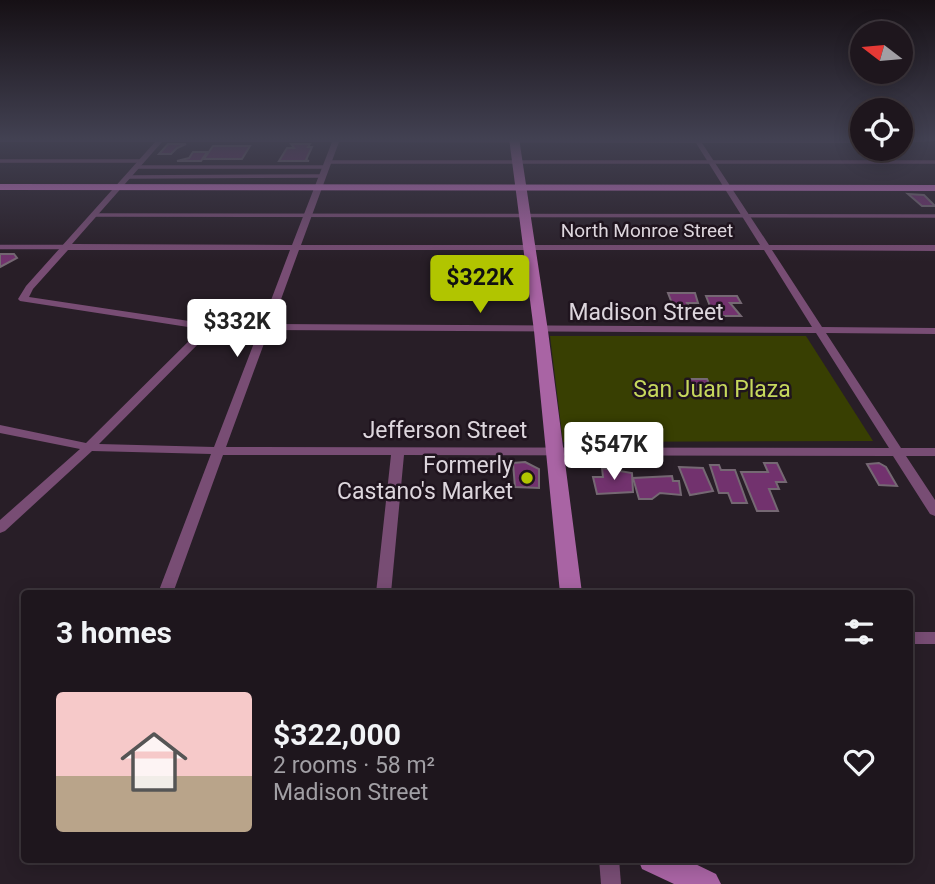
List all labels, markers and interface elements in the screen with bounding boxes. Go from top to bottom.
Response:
north arrow [850,21,914,84]
map controls [850,21,913,161]
button: locate [850,98,913,161]
street label: North Monroe Street [561,219,733,242]
pin: $322K [431,256,529,315]
text: $322K [446,264,514,291]
street label: Madison Street [568,299,724,326]
pin: $332K [188,300,286,359]
text: $332K [203,308,271,335]
park label: San Juan Plaza [633,376,791,403]
street label: Jefferson Street [363,417,527,444]
pin: $547K [565,422,663,482]
text: $547K [580,431,648,458]
place label: Formerly Castano's Market [337,452,513,505]
marker: Formerly Castano's Market [519,470,535,486]
icon: filters [840,613,878,651]
text: 3 homes [56,615,172,650]
text: $322,000 [273,717,401,752]
icon: home [112,720,196,804]
icon: heart [840,743,878,781]
text: 2 rooms · 58 m² [273,752,435,779]
text: Madison Street [273,779,428,806]

